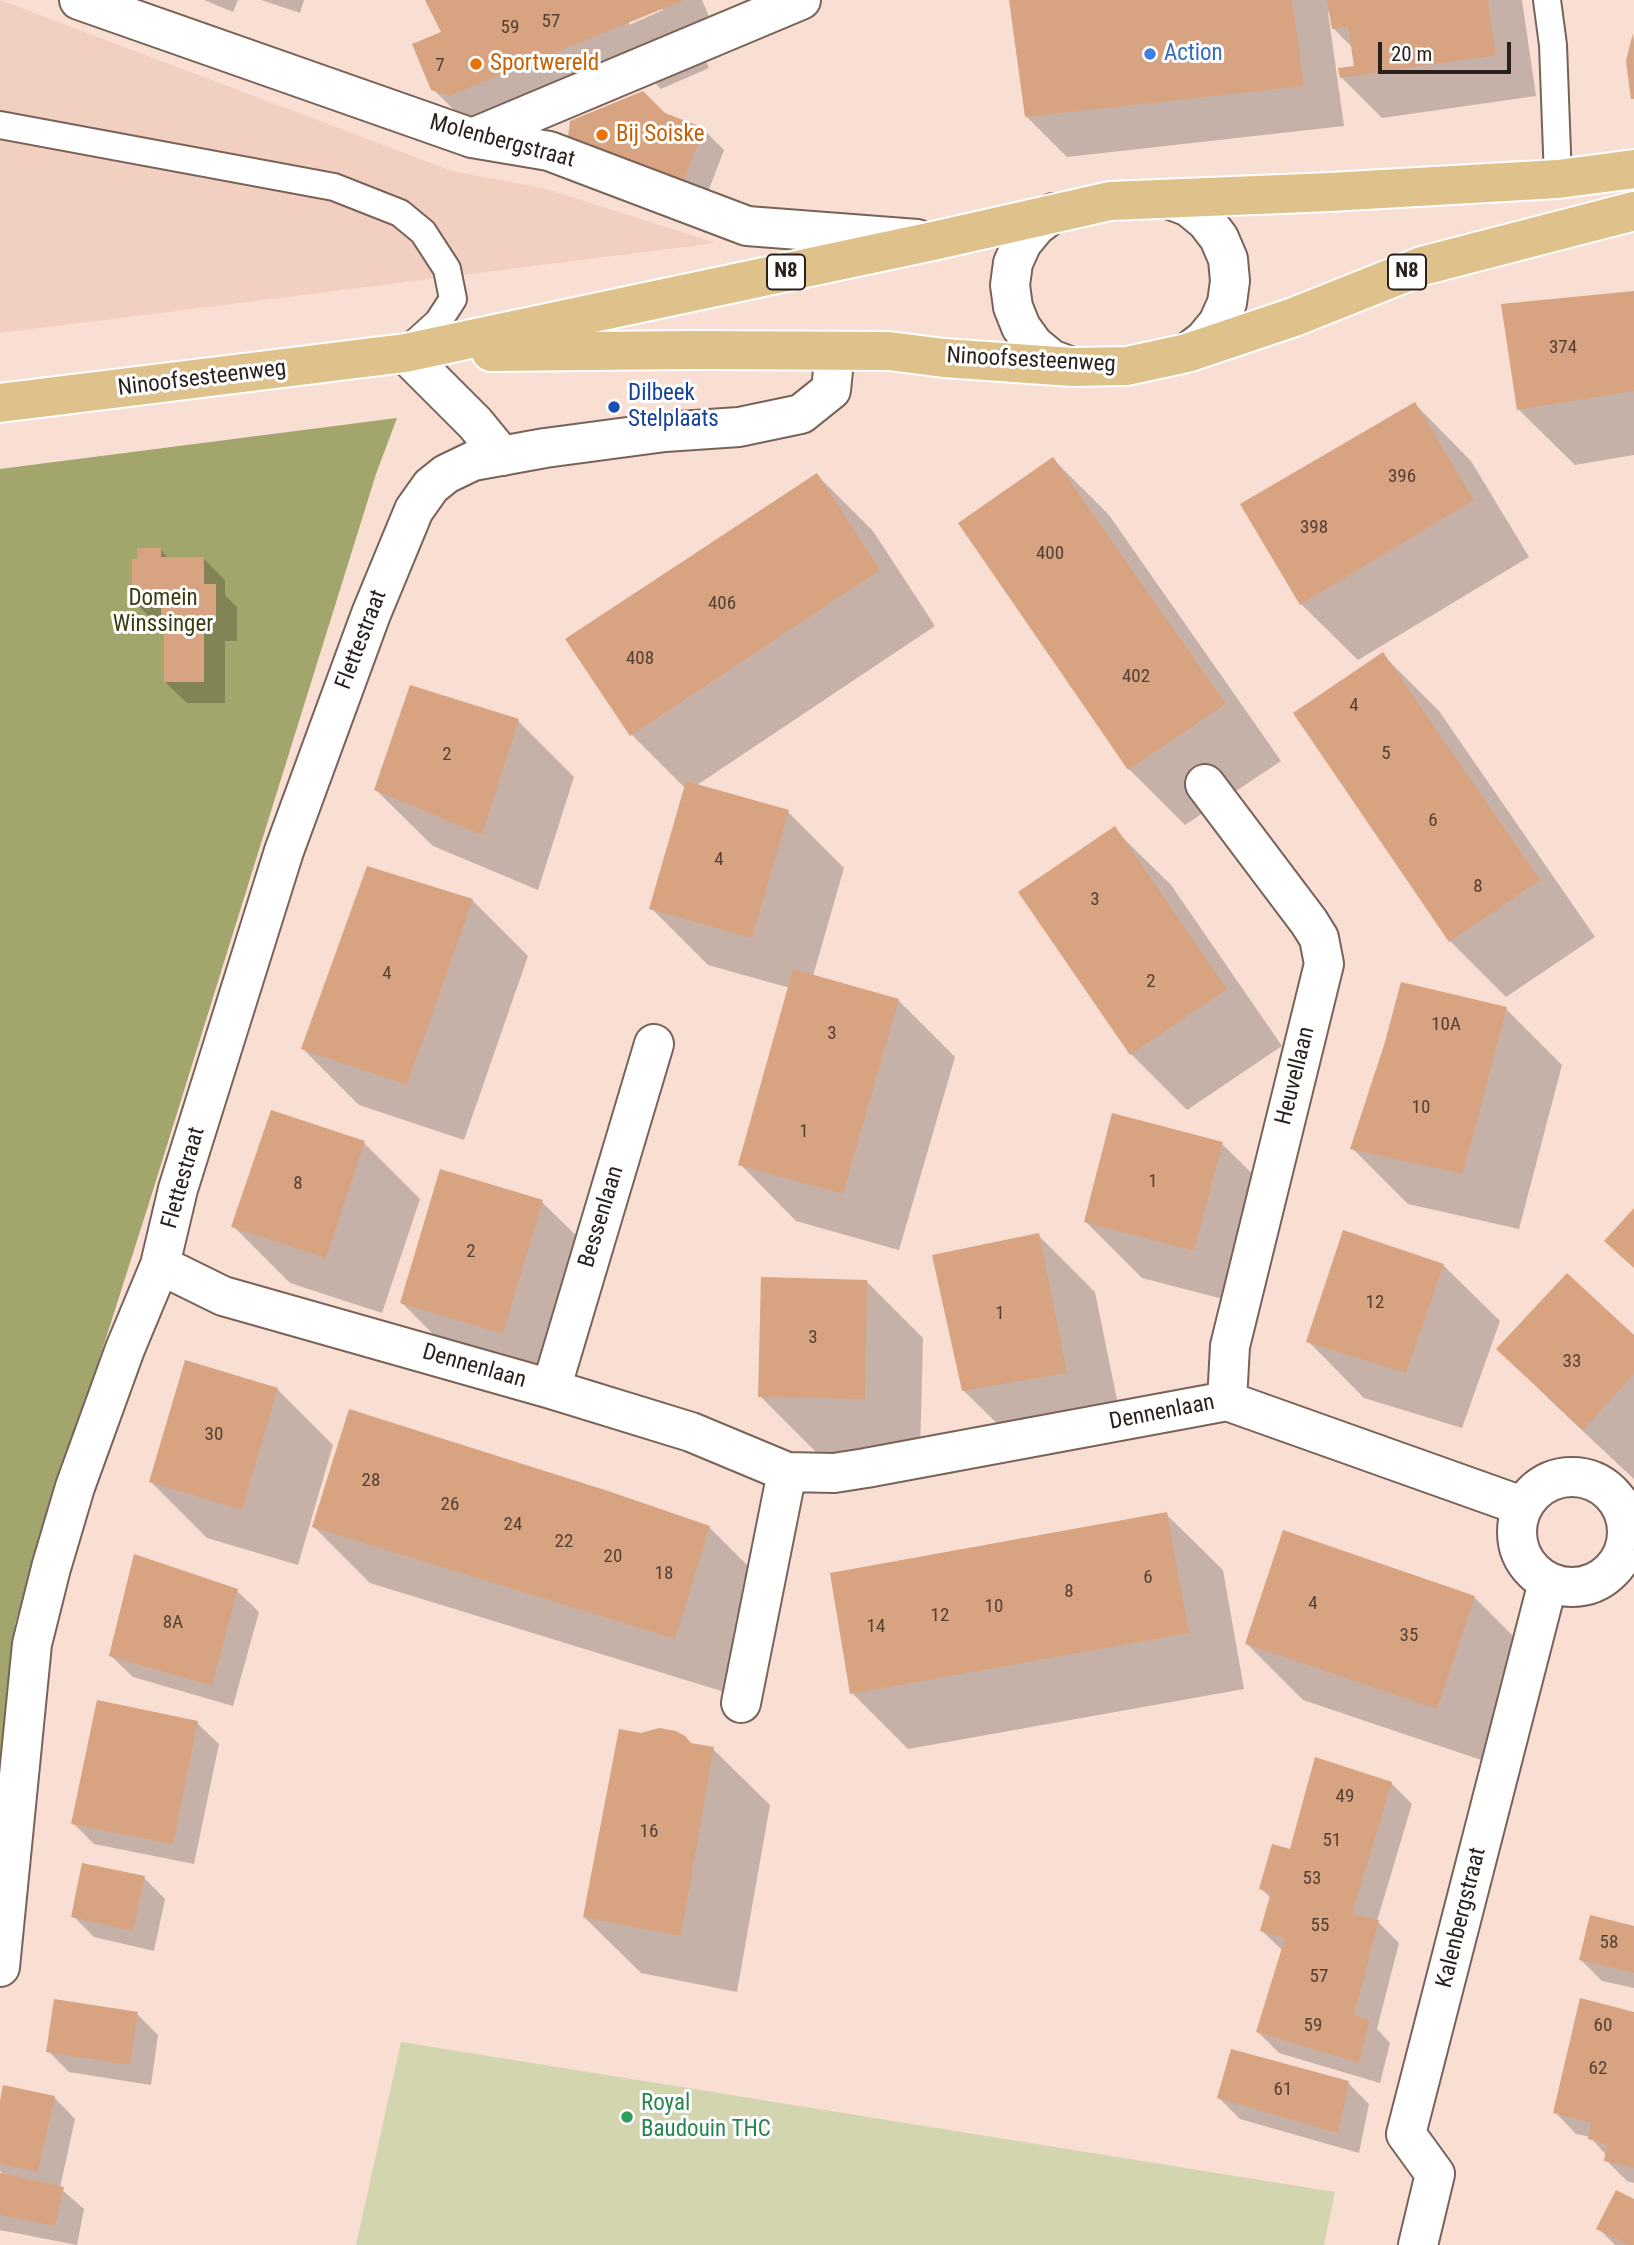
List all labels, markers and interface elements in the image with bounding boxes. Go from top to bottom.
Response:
house number: 57 [542,11,560,33]
house number: 59 [501,17,519,39]
scale bar [1382,28,1515,72]
place label: Action [1164,40,1223,68]
text: 20 m [1391,42,1432,66]
marker: Action [1142,46,1158,62]
place label: Sportwereld [490,50,599,78]
house number: 7 [435,55,445,77]
marker: Sportwereld [468,56,484,72]
street label: Molenbergstraat [426,109,578,175]
place label: Bij Soiske [616,121,704,149]
marker: Bij Soiske [594,127,610,143]
road number: N8 [767,254,805,290]
road number: N8 [1388,254,1426,290]
house number: 374 [1549,337,1577,359]
street label: Ninoofsesteenweg [946,343,1116,379]
street label: Ninoofsesteenweg [116,355,288,403]
place label: Dilbeek Stelplaats [628,380,719,434]
marker: Dilbeek Stelplaats [606,399,622,415]
house number: 396 [1388,466,1416,488]
house number: 398 [1300,517,1328,539]
house number: 400 [1036,543,1064,565]
park label: Domein Winssinger [113,585,213,639]
street label: Flettestraat [330,586,394,694]
house number: 406 [708,593,736,615]
house number: 408 [626,648,654,670]
house number: 402 [1122,666,1150,688]
house number: 4 [1349,695,1359,717]
house number: 5 [1381,743,1391,765]
house number: 2 [442,744,452,766]
house number: 6 [1428,810,1438,832]
house number: 4 [714,849,724,871]
house number: 8 [1473,876,1483,898]
house number: 3 [1090,889,1100,911]
house number: 4 [382,963,392,985]
house number: 2 [1146,971,1156,993]
house number: 10A [1431,1014,1461,1036]
house number: 3 [827,1023,837,1045]
street label: Heuvellaan [1270,1024,1322,1128]
house number: 10 [1412,1097,1430,1119]
house number: 1 [799,1121,809,1143]
street label: Flettestraat [156,1124,212,1232]
street label: Bessenlaan [573,1163,631,1271]
house number: 1 [1148,1171,1158,1193]
house number: 8 [293,1173,303,1195]
house number: 2 [466,1241,476,1263]
house number: 12 [1366,1292,1384,1314]
house number: 1 [995,1303,1005,1325]
house number: 3 [808,1327,818,1349]
street label: Dennenlaan [419,1339,529,1395]
house number: 33 [1563,1351,1581,1373]
street label: Dennenlaan [1107,1389,1217,1437]
house number: 30 [205,1424,223,1446]
house number: 28 [362,1470,380,1492]
house number: 26 [441,1494,459,1516]
house number: 24 [504,1514,522,1536]
house number: 22 [555,1531,573,1553]
house number: 20 [604,1546,622,1568]
house number: 18 [655,1563,673,1585]
house number: 6 [1143,1567,1153,1589]
house number: 8 [1064,1581,1074,1603]
house number: 4 [1308,1593,1318,1615]
house number: 10 [985,1596,1003,1618]
house number: 12 [931,1605,949,1627]
house number: 8A [163,1612,183,1634]
house number: 14 [867,1616,885,1638]
house number: 35 [1400,1625,1418,1647]
house number: 49 [1336,1786,1354,1808]
house number: 16 [640,1821,658,1843]
house number: 51 [1323,1830,1341,1852]
street label: Kalenbergstraat [1431,1845,1493,1991]
house number: 53 [1303,1868,1321,1890]
house number: 55 [1311,1915,1329,1937]
house number: 58 [1600,1932,1618,1954]
house number: 57 [1310,1966,1328,1988]
house number: 59 [1304,2015,1322,2037]
house number: 60 [1594,2015,1612,2037]
house number: 62 [1589,2058,1607,2080]
house number: 61 [1274,2079,1292,2101]
place label: Royal Baudouin THC [641,2090,771,2144]
marker: Royal Baudouin THC [619,2109,635,2125]

